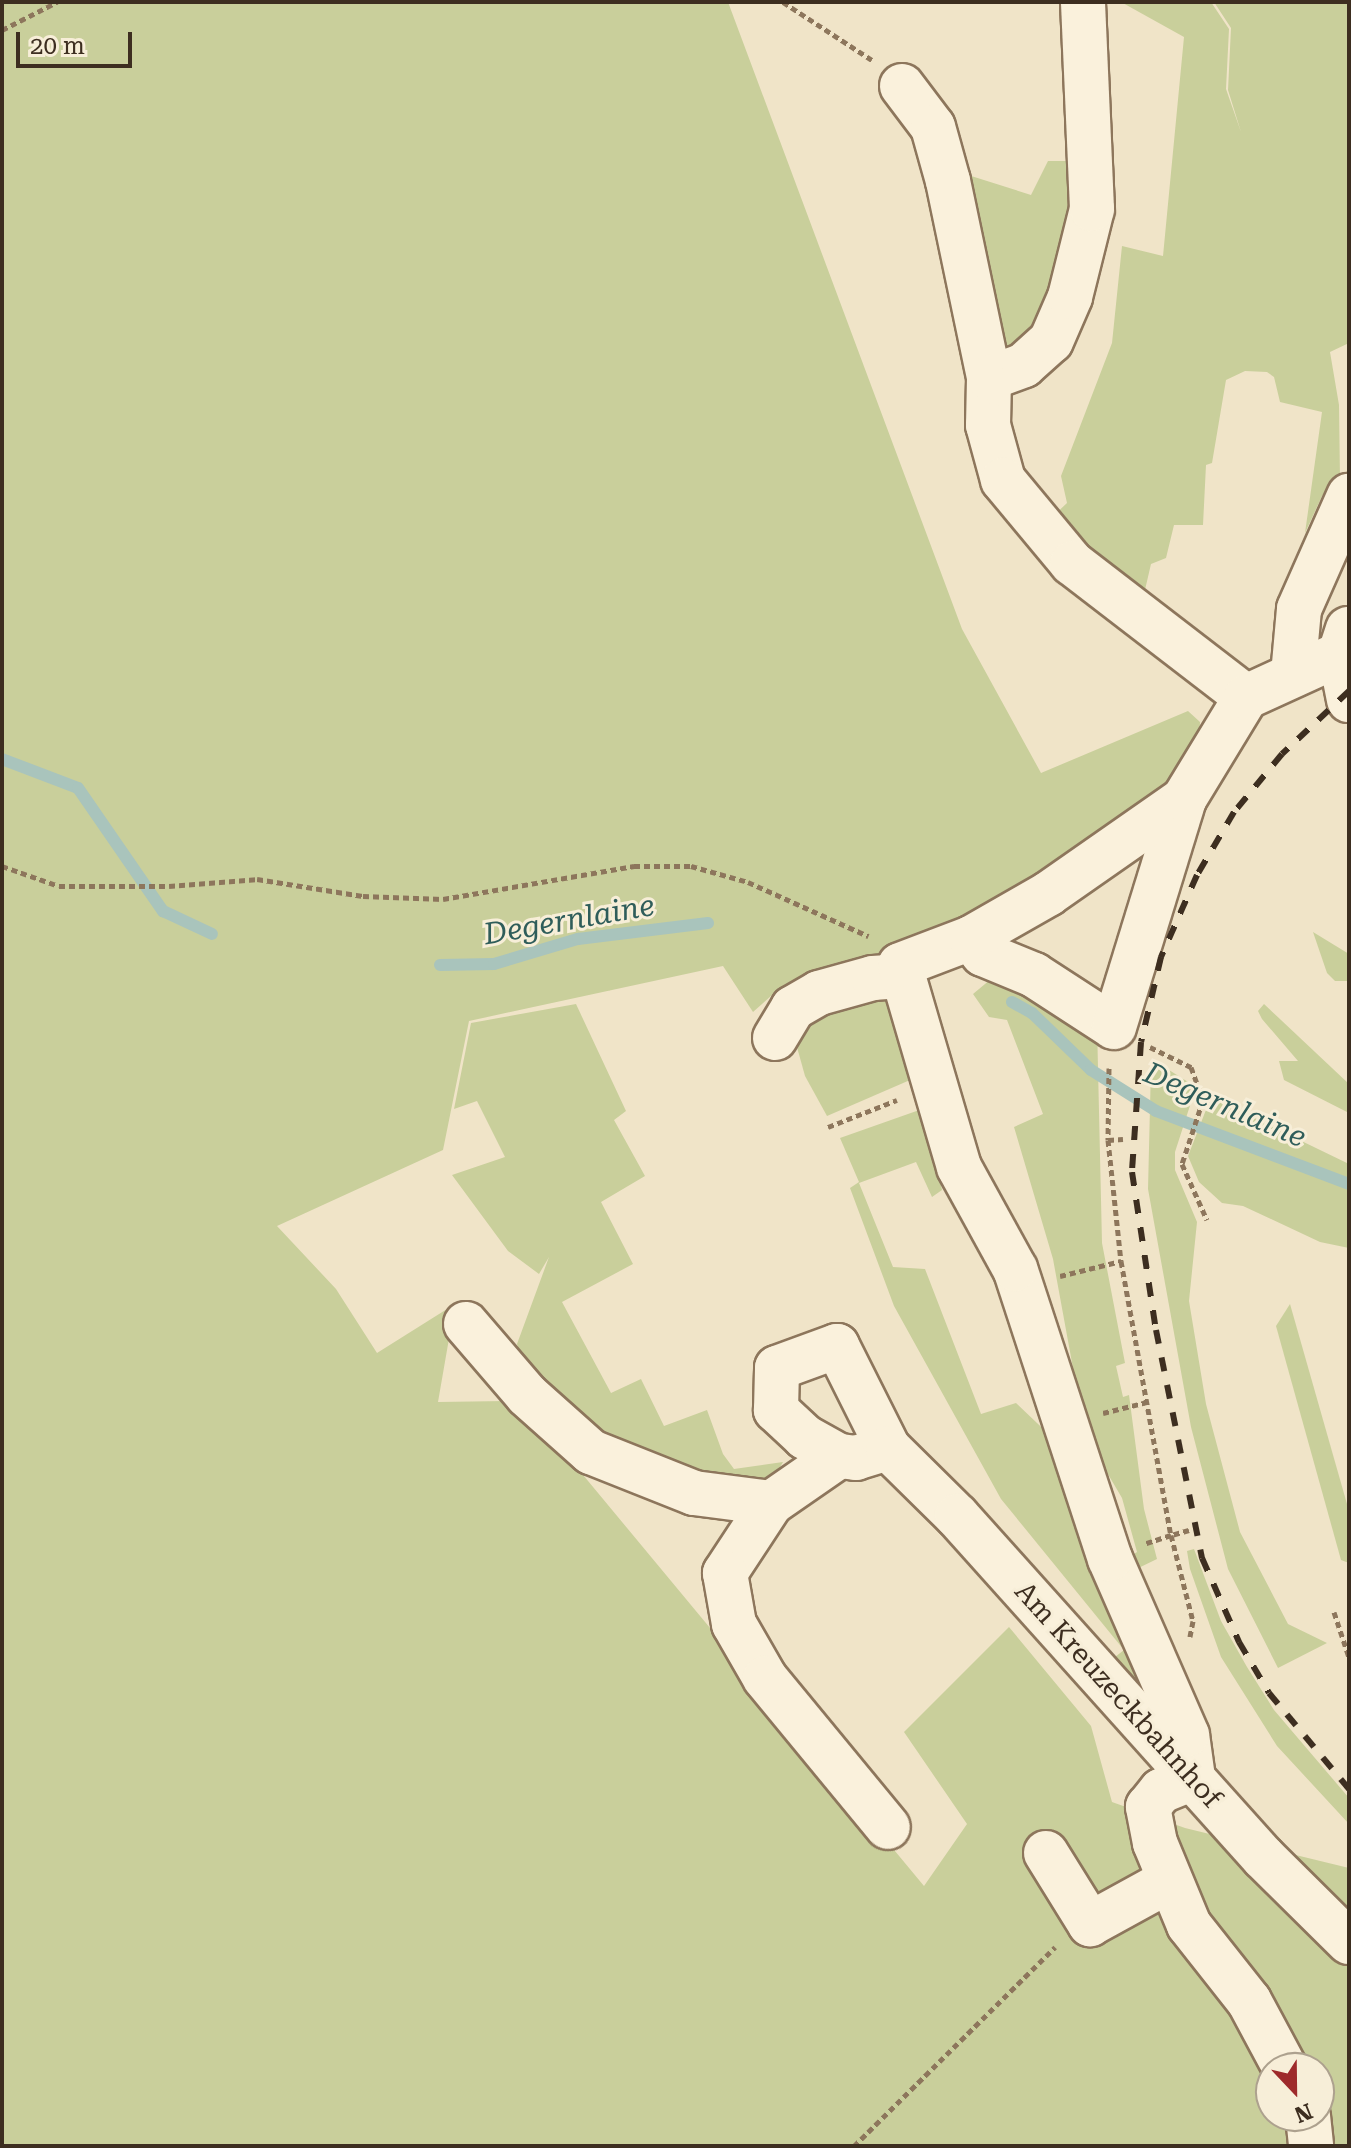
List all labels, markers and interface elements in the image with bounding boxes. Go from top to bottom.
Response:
scale bar [20,16,136,66]
text: 20 m [30,32,85,60]
water label: Degernlaine [481,887,657,953]
water label: Degernlaine [1139,1055,1311,1155]
street label: Am Kreuzeckbahnhof [1008,1575,1228,1815]
north arrow [1255,2052,1335,2132]
text: N [1291,2098,1316,2128]

